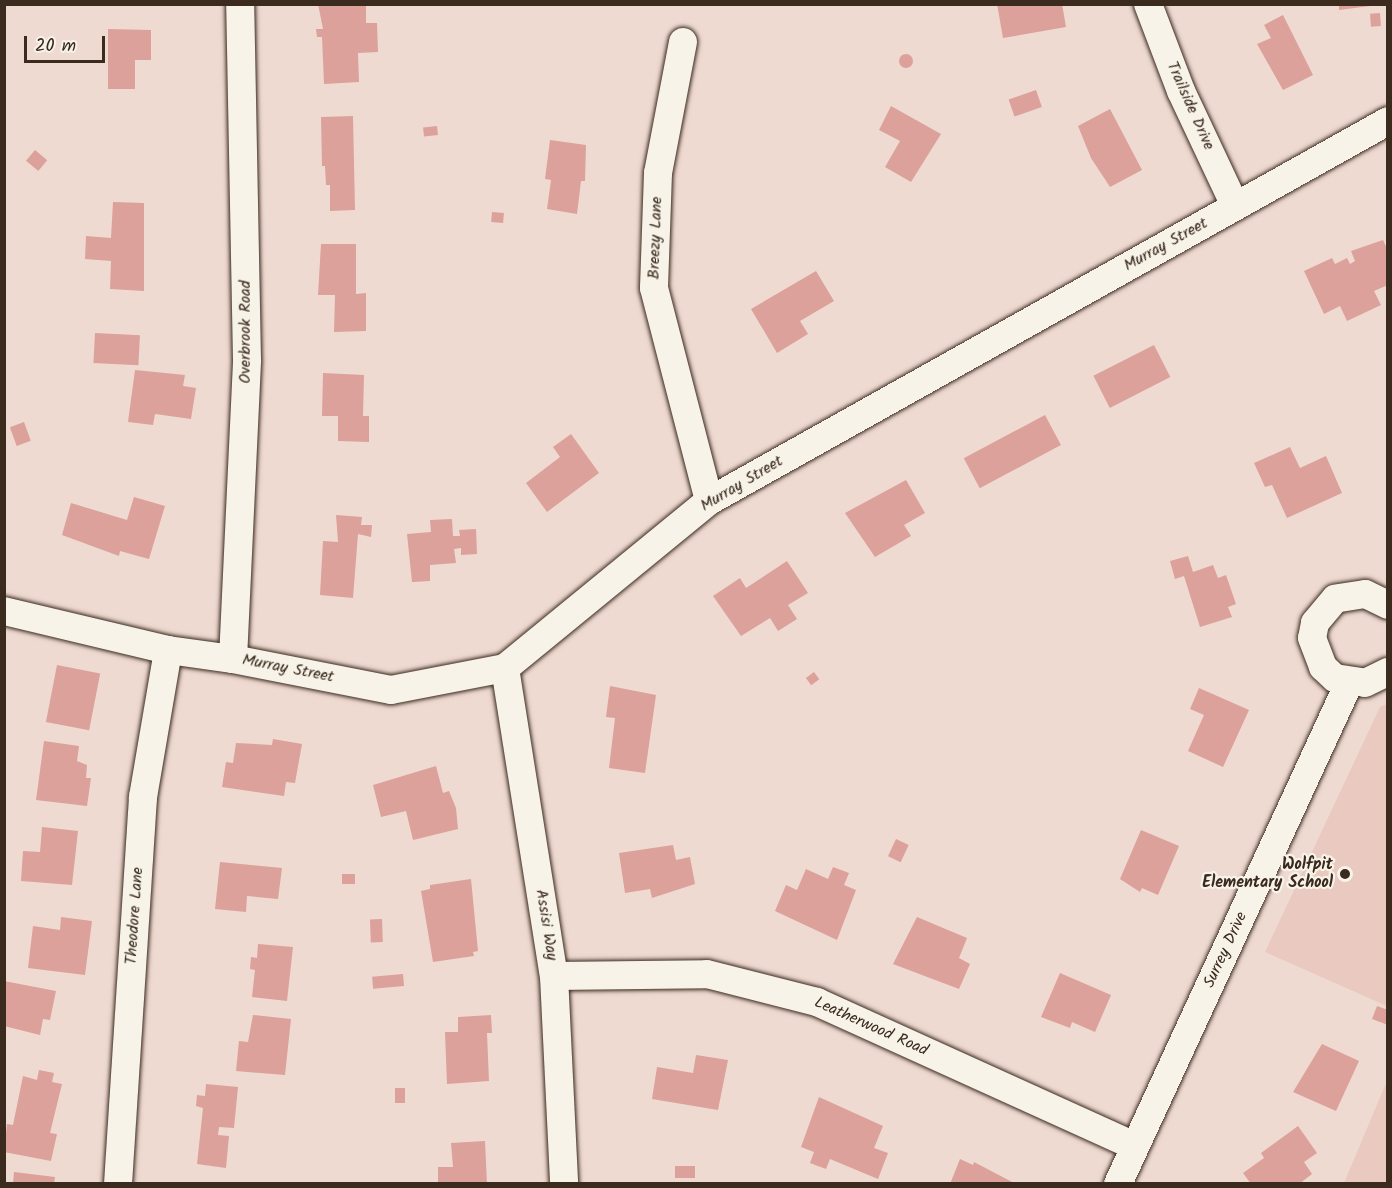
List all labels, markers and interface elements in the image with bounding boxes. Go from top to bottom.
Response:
scale bar [27,24,108,62]
text: 20 m [35,32,76,61]
street label: Trailside Drive [1162,59,1218,153]
street label: Breezy Lane [645,196,667,280]
street label: Murray Street [1121,214,1211,276]
street label: Overbrook Road [236,280,256,384]
street label: Murray Street [697,452,787,516]
street label: Murray Street [241,651,335,687]
place label: Wolfpit Elementary School [1202,855,1333,893]
street label: Theodore Lane [122,867,148,965]
marker: Wolfpit Elementary School [1338,867,1352,881]
street label: Assisi Way [531,888,561,962]
street label: Surrey Drive [1200,909,1252,991]
street label: Leatherwood Road [811,993,931,1061]

